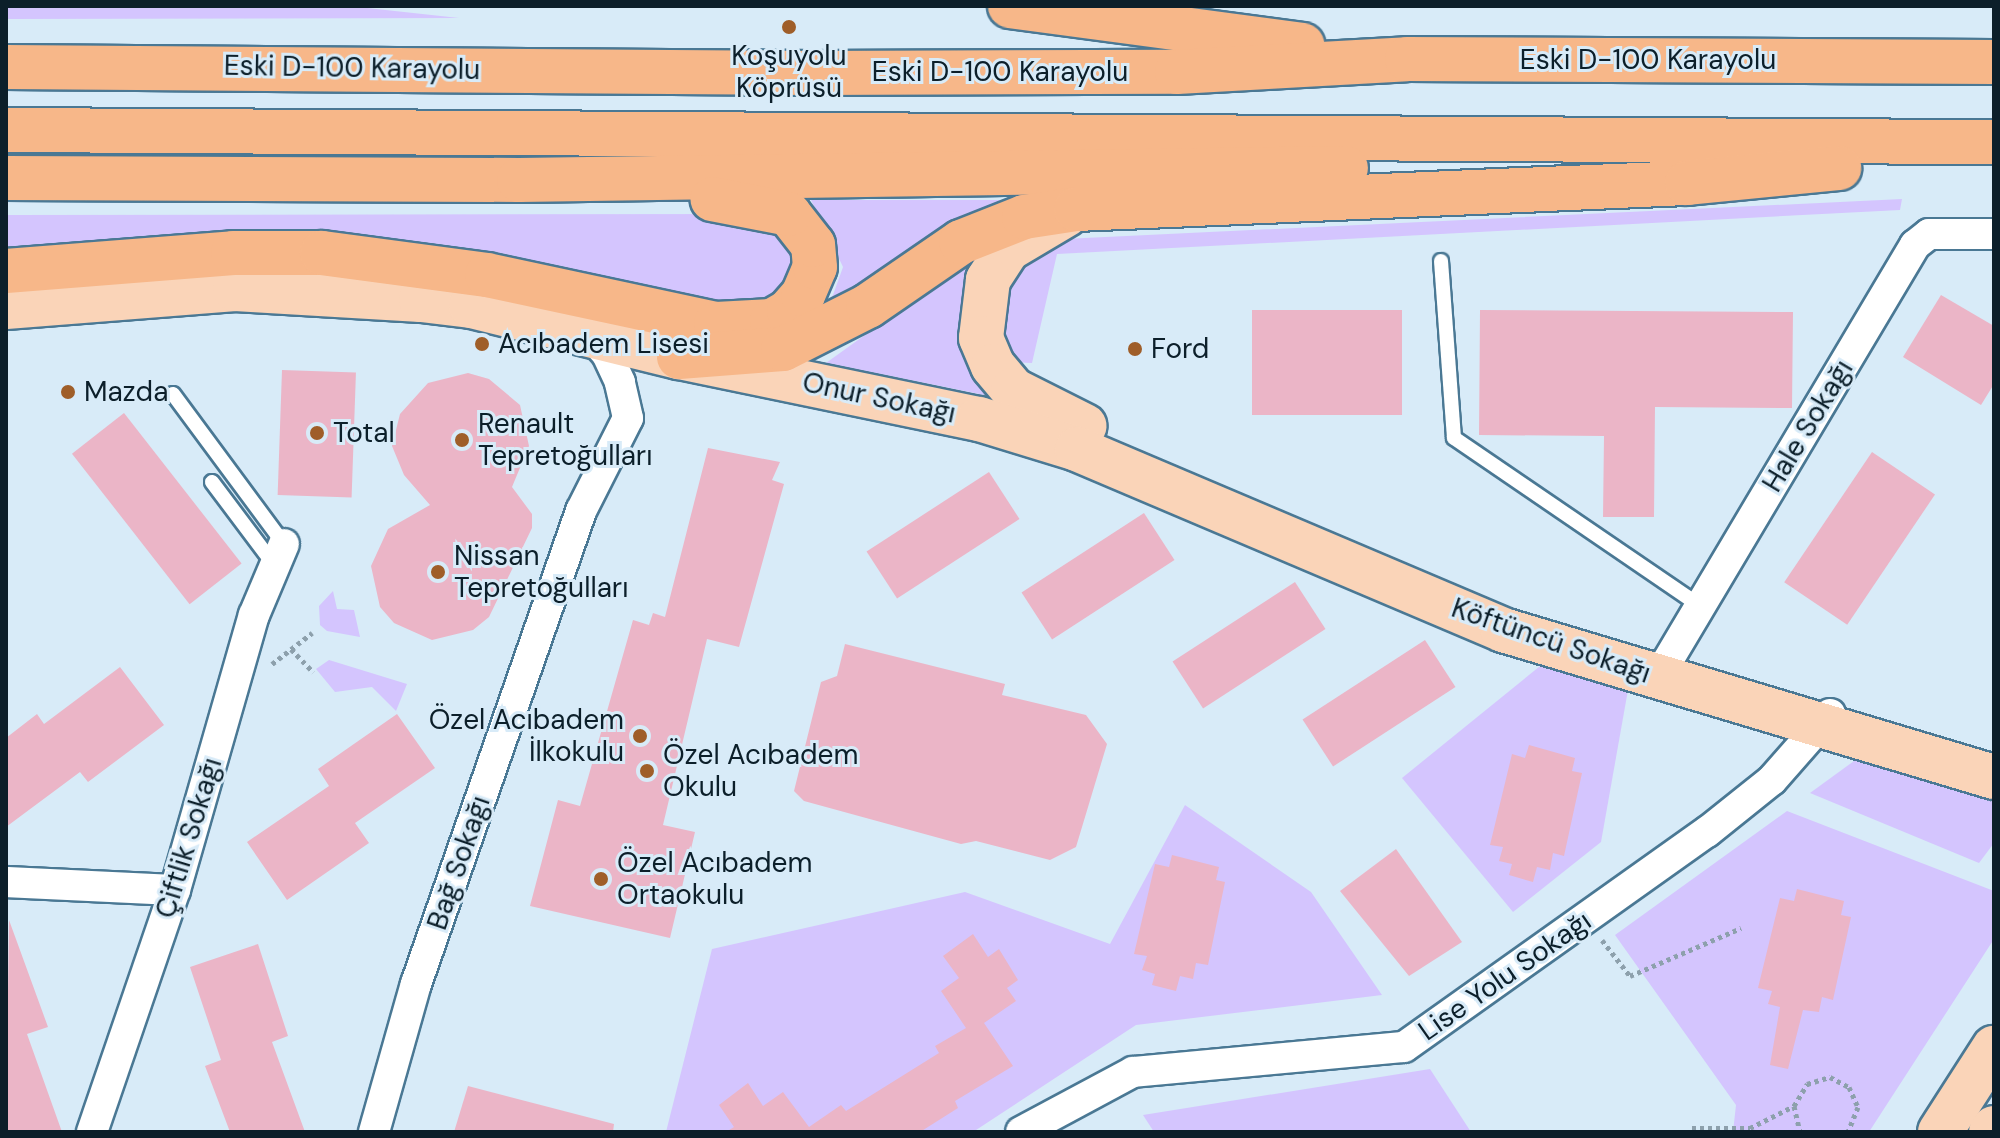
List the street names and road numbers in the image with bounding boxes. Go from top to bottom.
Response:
street label: Eski D-100 Karayolu [1520,43,1776,77]
street label: Eski D-100 Karayolu [224,49,480,87]
street label: Eski D-100 Karayolu [872,55,1128,89]
street label: Hale Sokağı [1756,354,1860,498]
street label: Onur Sokağı [799,365,959,431]
street label: Köftüncü Sokağı [1447,591,1655,691]
street label: Çiftlik Sokağı [149,754,229,922]
street label: Bağ Sokağı [420,792,498,934]
street label: Lise Yolu Sokağı [1412,904,1598,1048]

